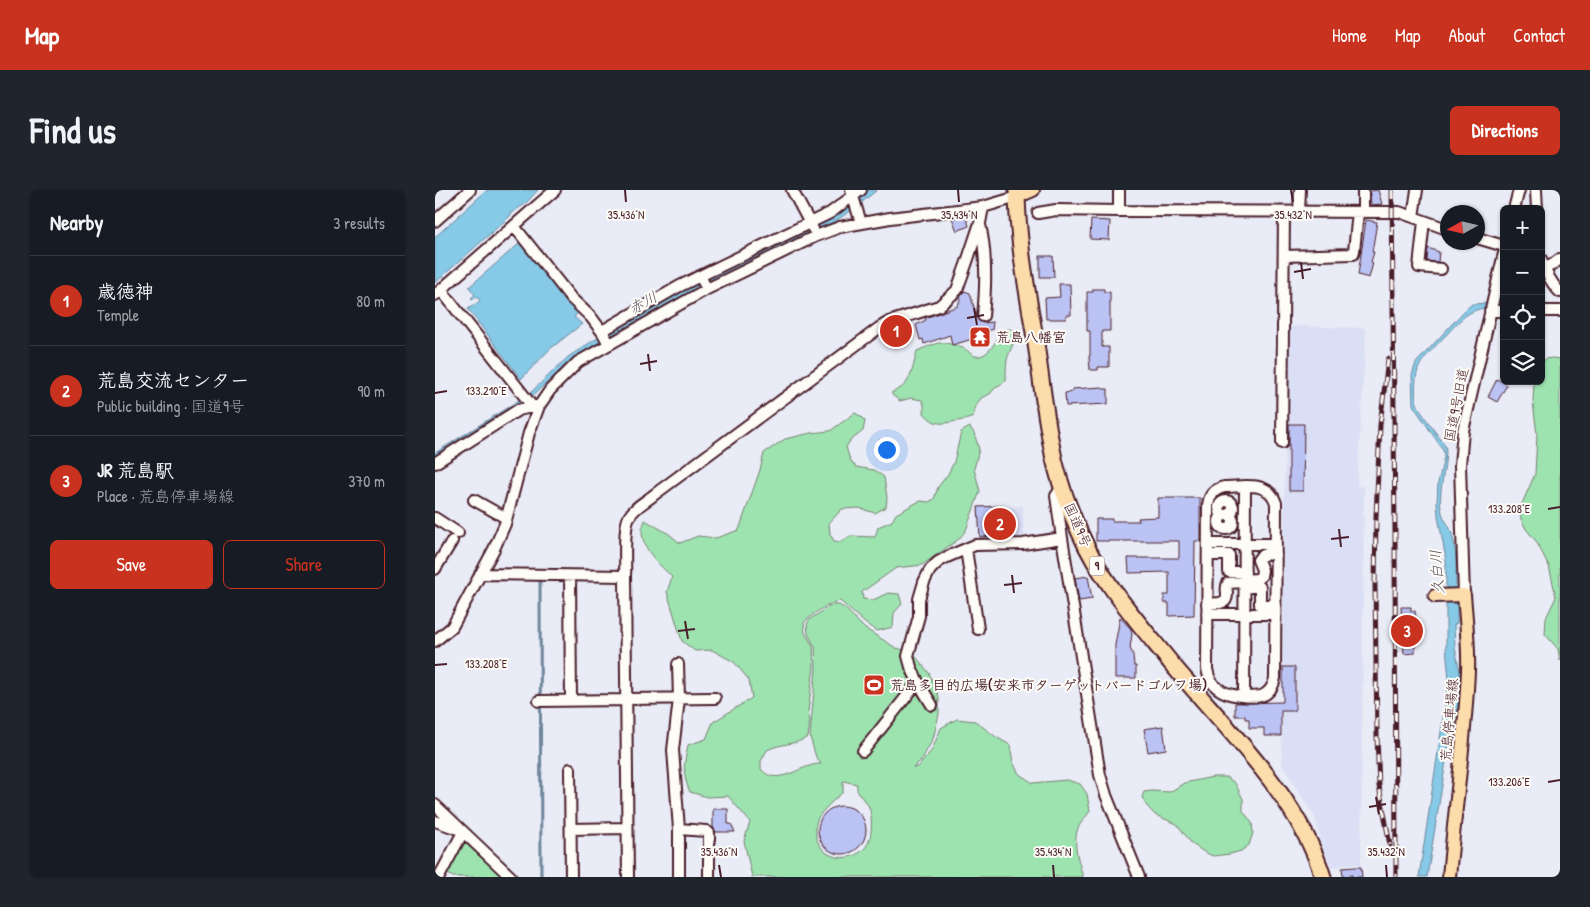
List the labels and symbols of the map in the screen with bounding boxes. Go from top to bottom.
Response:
north arrow [1440,205,1485,250]
text: 35.436°N [608,206,644,223]
text: 35.434°N [941,206,977,223]
text: 35.432°N [1274,206,1312,223]
water label: 赤川 [625,286,661,319]
pin: 1 [880,312,912,350]
temple icon: 荒島八幡宮 [968,325,992,349]
place label: 荒島八幡宮 [996,327,1066,346]
street label: 国道9号旧道 [1439,366,1472,444]
text: 133.210°E [465,382,507,399]
your location [874,437,900,463]
street label: 国道9号 [1060,499,1097,550]
text: 133.208°E [1488,500,1531,517]
pin: 2 [984,505,1016,543]
water label: 久白川 [1424,549,1449,595]
road number: 9 [1089,556,1105,576]
pin: 3 [1391,612,1423,650]
text: 133.208°E [465,655,508,672]
sports icon: 荒島多目的広場(安来市ターゲットバードゴルフ場) [862,673,886,697]
place label: 荒島多目的広場(安来市ターゲットバードゴルフ場) [890,675,1207,694]
street label: 荒島停車場線 [1435,677,1462,763]
text: 133.206°E [1488,773,1530,790]
text: 35.436°N [701,843,737,860]
text: 35.434°N [1035,843,1071,860]
text: 35.432°N [1367,843,1405,860]

